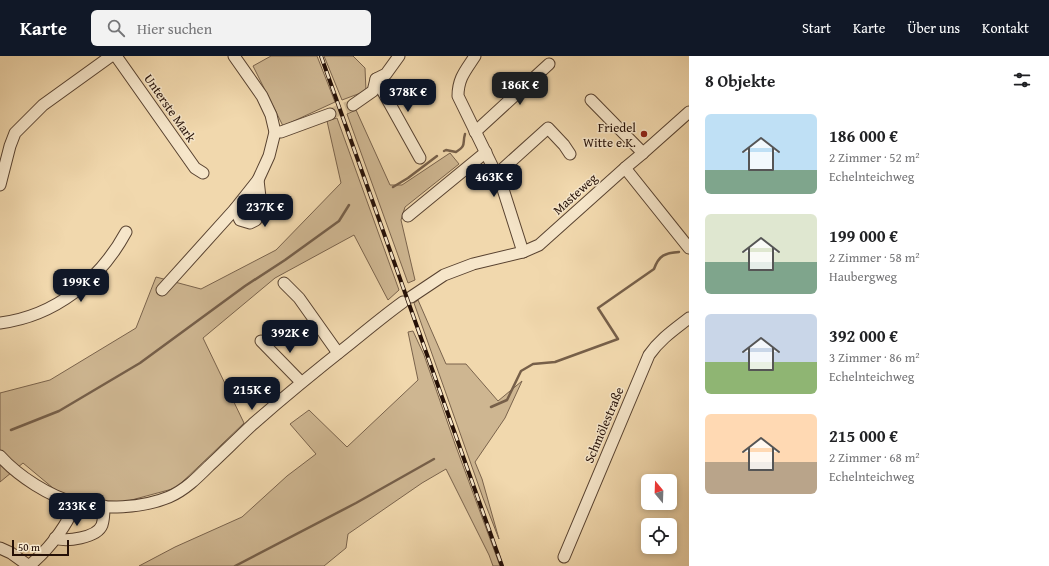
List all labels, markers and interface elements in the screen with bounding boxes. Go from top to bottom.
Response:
search box [91,10,371,46]
text: Karte [20,14,67,42]
icon: search [105,17,127,39]
text: Hier suchen [137,18,212,39]
text: Start [802,18,831,38]
text: Karte [853,18,885,38]
text: Über uns [907,18,960,38]
text: Kontakt [982,18,1029,38]
text: 8 Objekte [705,68,775,93]
icon: filters [1011,69,1033,91]
street label: Unterste Mark [139,70,201,146]
pin: 186K € [487,72,553,106]
text: 186K € [501,75,539,94]
pin: 378K € [375,79,441,113]
text: 378K € [389,82,427,101]
place label: Friedel Witte e.K. [583,118,636,152]
text: 186 000 € [829,123,898,148]
marker: Friedel Witte e.K. [639,129,649,139]
icon: home [737,130,785,178]
text: 2 Zimmer · 52 m² [829,148,920,167]
pin: 463K € [461,164,527,198]
text: 463K € [475,167,513,186]
text: Echelnteichweg [829,167,914,186]
street label: Masteweg [549,168,602,219]
pin: 237K € [232,194,298,228]
text: 237K € [246,197,284,216]
text: 199 000 € [829,223,898,248]
icon: home [737,230,785,278]
text: 2 Zimmer · 58 m² [829,248,920,267]
text: Haubergweg [829,267,897,286]
pin: 199K € [48,269,114,303]
text: 199K € [62,272,100,291]
pin: 392K € [257,320,323,354]
text: 392K € [271,323,309,342]
text: 392 000 € [829,323,898,348]
icon: home [737,330,785,378]
text: 3 Zimmer · 86 m² [829,348,920,367]
text: Echelnteichweg [829,367,914,386]
pin: 215K € [219,377,285,411]
text: 215K € [233,380,271,399]
street label: Schmölestraße [579,384,629,466]
text: 215 000 € [829,423,898,448]
icon: home [737,430,785,478]
text: 2 Zimmer · 68 m² [829,448,920,467]
text: Echelnteichweg [829,467,914,486]
north arrow [641,474,677,510]
map controls [641,474,677,554]
pin: 233K € [44,493,110,527]
text: 233K € [58,496,96,515]
button: locate [641,518,677,554]
scale bar [12,538,69,557]
text: 50 m [18,539,40,555]

